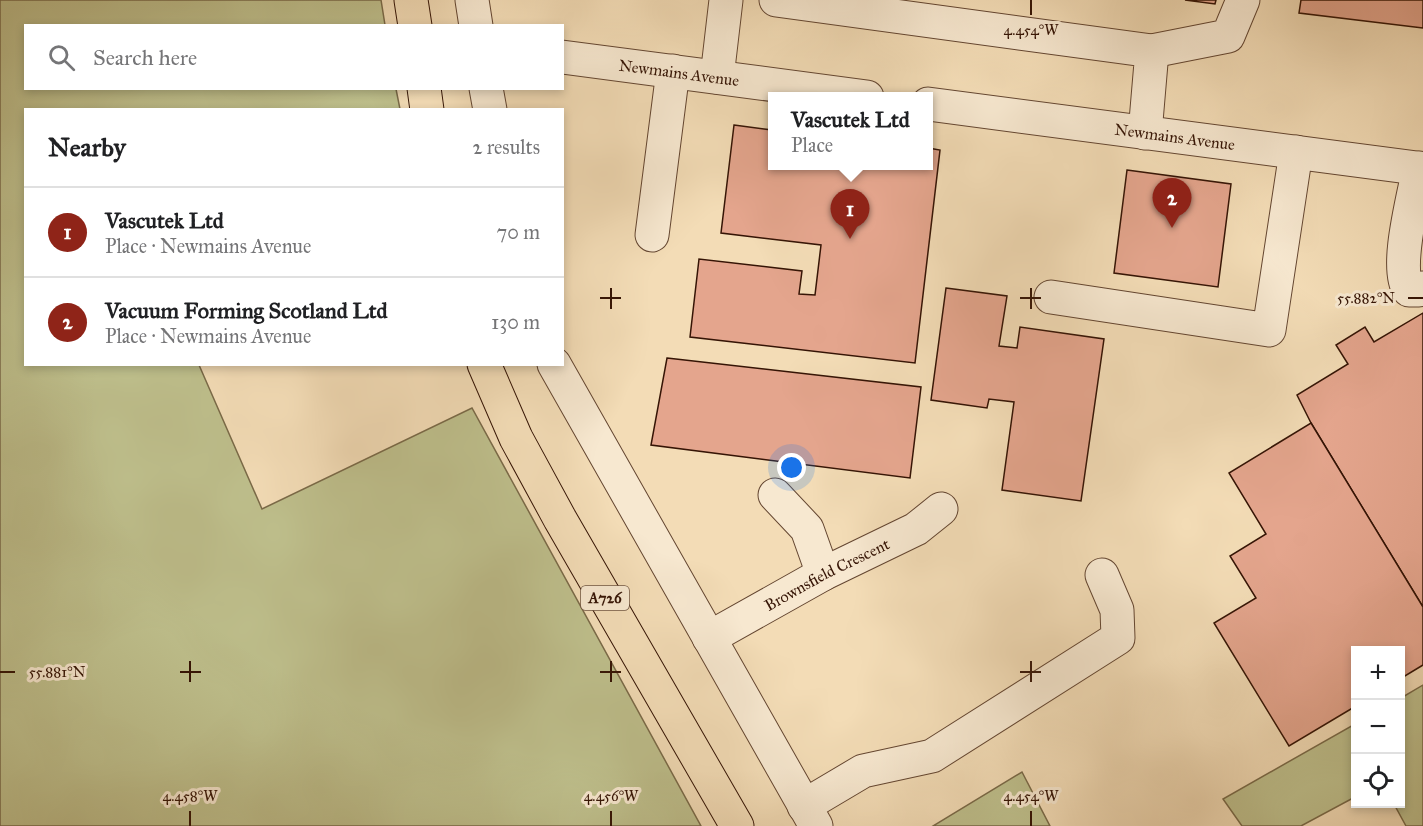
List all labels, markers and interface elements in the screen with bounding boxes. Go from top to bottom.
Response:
text: 4.454°W [1004,21,1059,39]
search box [24,24,564,90]
icon: search [45,41,78,74]
text: Search here [93,44,197,71]
street label: Newmains Avenue [618,55,741,90]
popup [768,92,933,170]
text: Vascutek Ltd [791,106,910,133]
street label: Newmains Avenue [1114,119,1236,154]
text: Nearby [48,131,126,163]
text: Place [791,133,833,157]
text: 2 results [472,135,540,159]
pin: 2 [1152,178,1192,228]
pin: 1 [830,190,870,239]
text: Vascutek Ltd [105,207,224,234]
text: 1 [64,220,71,244]
text: 70 m [497,220,540,244]
text: Place · Newmains Avenue [105,234,311,258]
text: 55.882°N [1337,289,1395,307]
text: Vacuum Forming Scotland Ltd [105,297,388,324]
text: 2 [63,310,72,334]
text: 130 m [491,310,540,334]
text: Place · Newmains Avenue [105,324,311,348]
your location [777,453,806,482]
street label: Brownsfield Crescent [761,534,893,615]
road number: A726 [581,586,629,610]
map controls [1351,646,1405,808]
button: + [1351,646,1405,700]
text: 55.881°N [29,663,86,681]
button: − [1351,700,1405,754]
button: locate [1351,754,1405,808]
text: 4.458°W [163,787,218,805]
text: 4.456°W [584,787,639,805]
text: 4.454°W [1004,787,1059,805]

